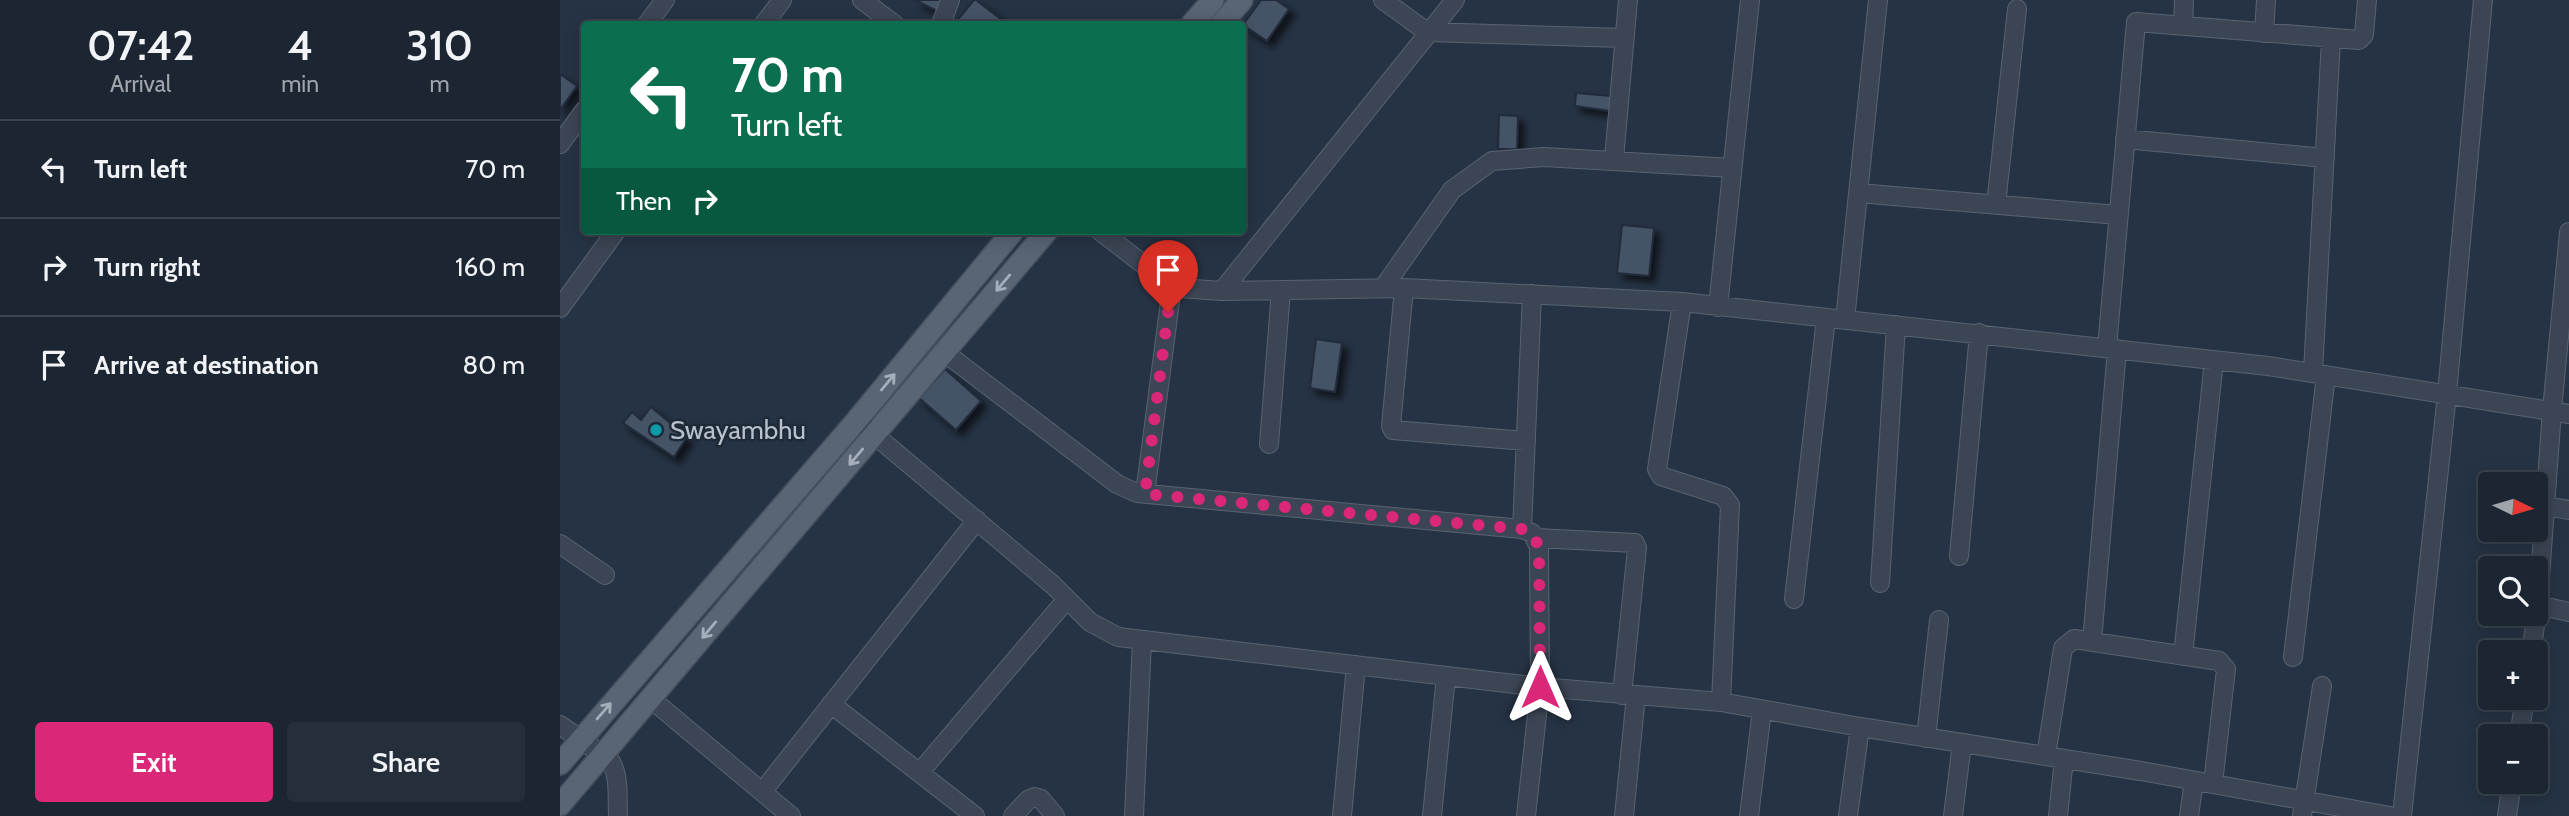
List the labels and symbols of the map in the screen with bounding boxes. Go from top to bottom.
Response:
pin [1138,240,1198,312]
one-way arrow [995,274,1011,292]
one-way arrow [880,374,896,392]
place label: Swayambhu [670,414,806,446]
marker: Swayambhu [648,422,664,438]
one-way arrow [848,447,864,465]
north arrow [2478,472,2548,542]
one-way arrow [701,621,717,639]
position arrow [1503,650,1577,724]
one-way arrow [596,703,612,721]

